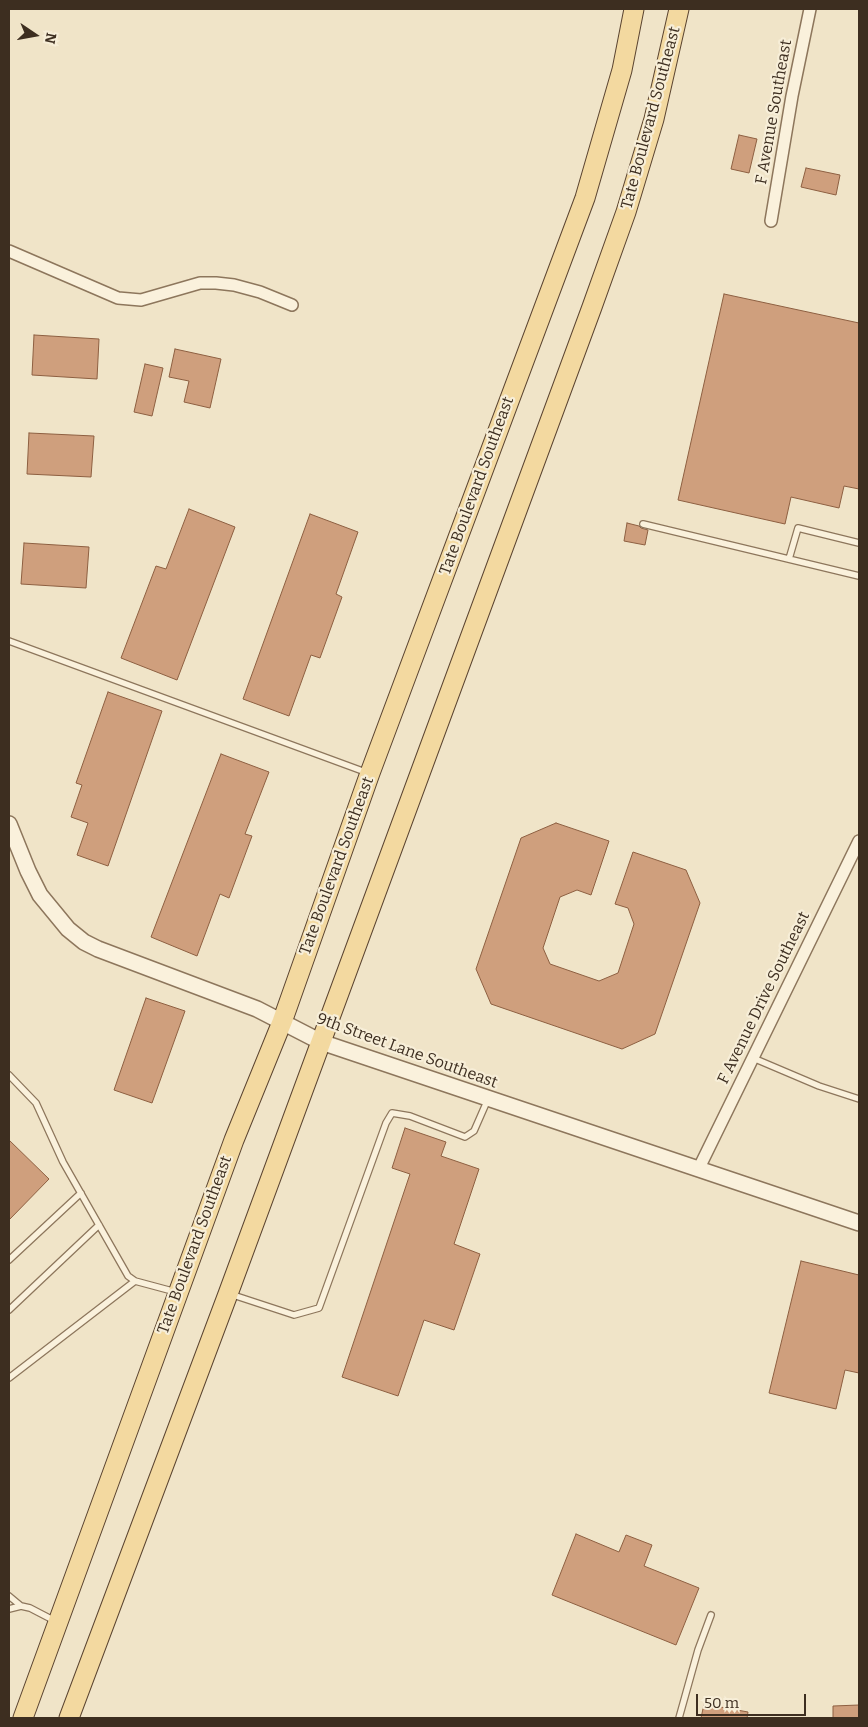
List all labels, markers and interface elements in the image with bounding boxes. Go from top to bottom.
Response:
north arrow [10,10,60,60]
street label: Tate Boulevard Southeast [617,25,685,211]
text: N [41,31,60,45]
street label: F Avenue Southeast [752,38,796,186]
street label: Tate Boulevard Southeast [436,394,518,578]
street label: Tate Boulevard Southeast [296,774,378,958]
street label: F Avenue Drive Southeast [714,909,814,1087]
street label: 9th Street Lane Southeast [314,1009,500,1093]
street label: Tate Boulevard Southeast [154,1153,236,1337]
scale bar [698,1684,808,1716]
text: 50 m [704,1694,739,1712]

